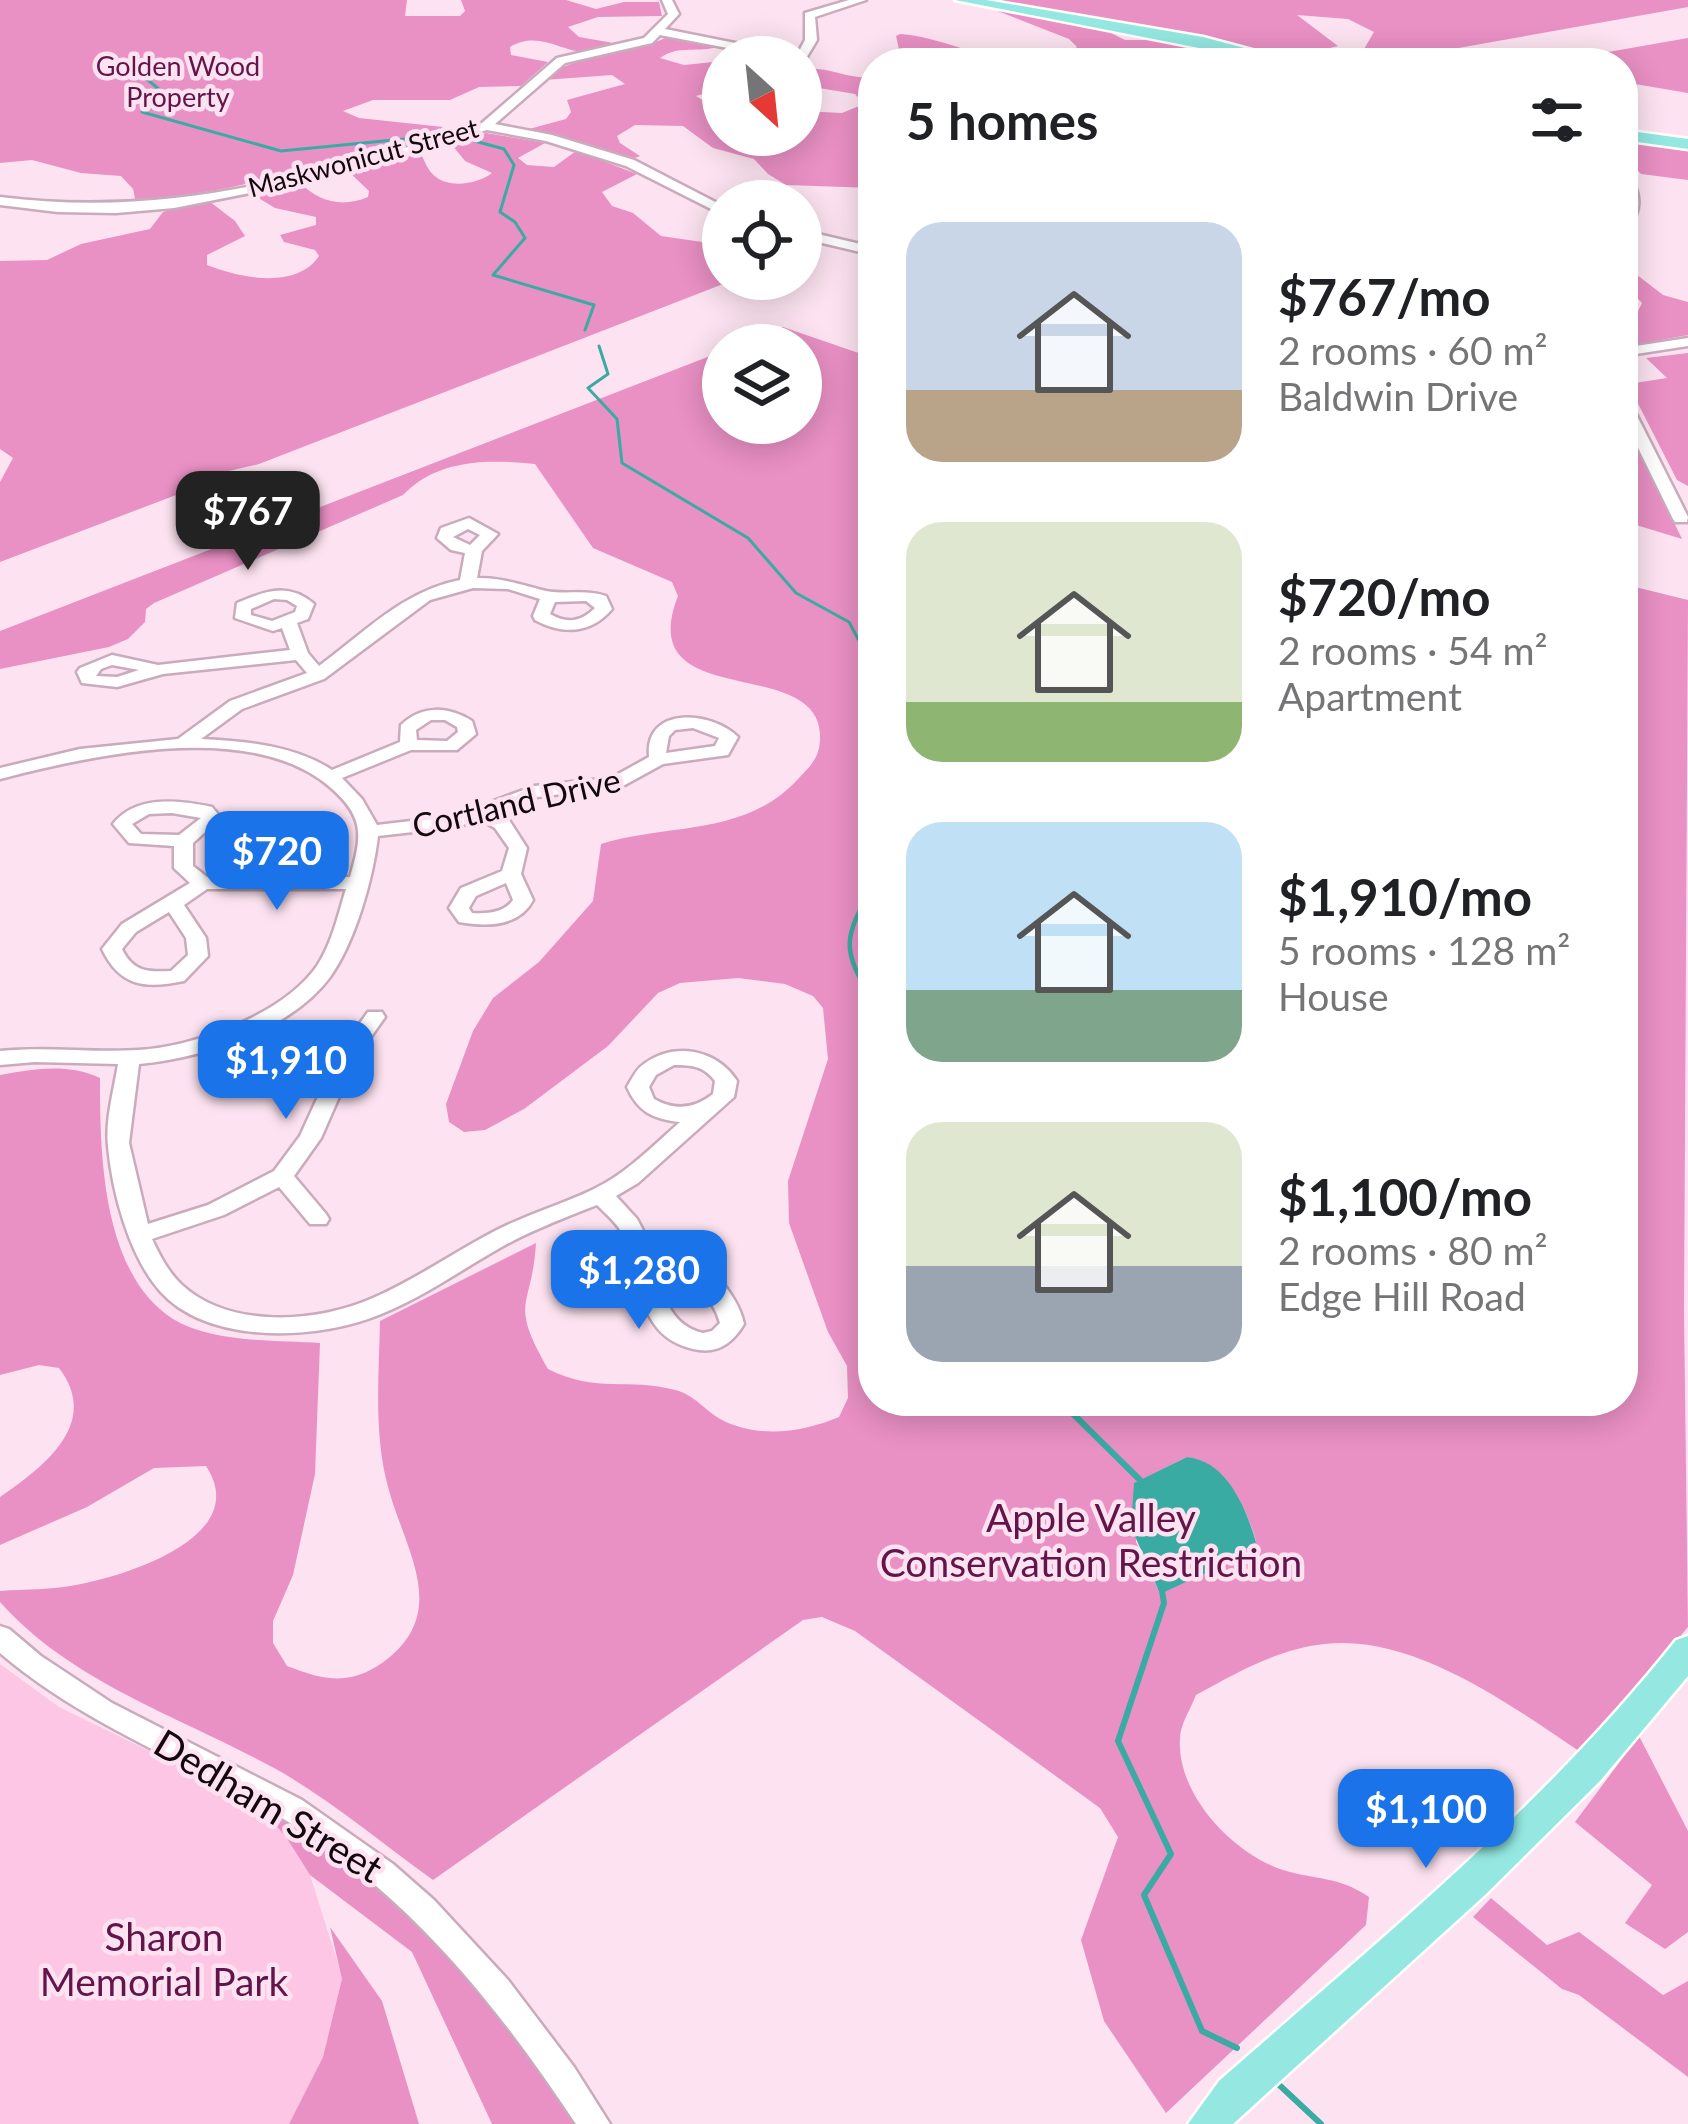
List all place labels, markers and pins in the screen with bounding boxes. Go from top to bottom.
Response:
pin: $767 [177,471,319,573]
pin: $720 [206,811,348,913]
pin: $1,910 [188,1020,384,1122]
pin: $1,280 [541,1230,737,1332]
pin: $1,100 [1328,1769,1524,1871]

